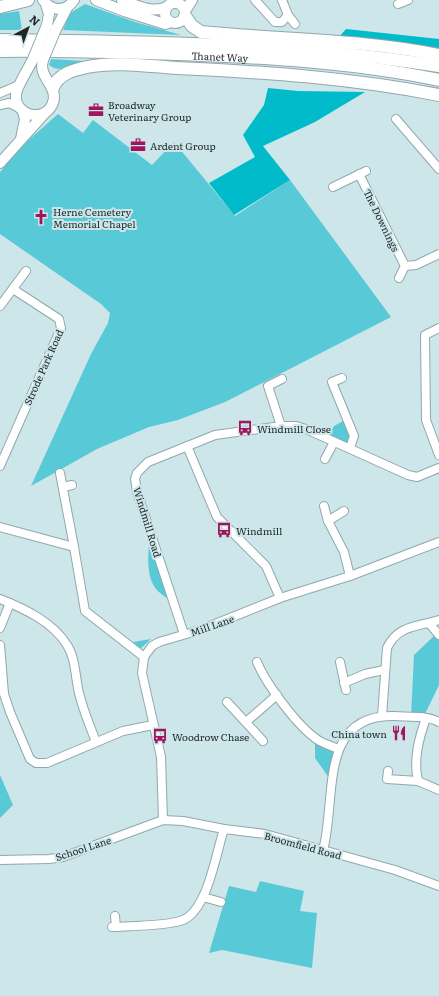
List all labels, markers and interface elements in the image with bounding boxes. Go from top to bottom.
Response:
north arrow [8,8,48,48]
text: N [26,11,44,29]
street label: Thanet Way [191,47,249,65]
place label: Broadway Veterinary Group [108,97,191,124]
office icon: Broadway Veterinary Group [87,101,105,119]
office icon: Ardent Group [129,136,147,154]
place label: Ardent Group [150,138,216,153]
street label: The Downings [360,186,404,254]
place label: Herne Cemetery Memorial Chapel [53,204,136,231]
church icon: Herne Cemetery Memorial Chapel [32,208,50,226]
street label: Strode Park Road [20,327,66,407]
bus stop icon: Windmill Close [236,419,254,437]
place label: Windmill Close [257,421,331,436]
street label: Windmill Road [130,485,166,559]
bus stop icon: Windmill [215,521,233,539]
place label: Windmill [236,523,283,538]
street label: Mill Lane [188,611,236,639]
restaurant icon: China town [390,724,408,742]
place label: China town [331,726,387,741]
bus stop icon: Woodrow Chase [151,727,169,745]
place label: Woodrow Chase [172,729,249,744]
street label: Broomfield Road [263,827,343,863]
street label: School Lane [53,832,113,864]

